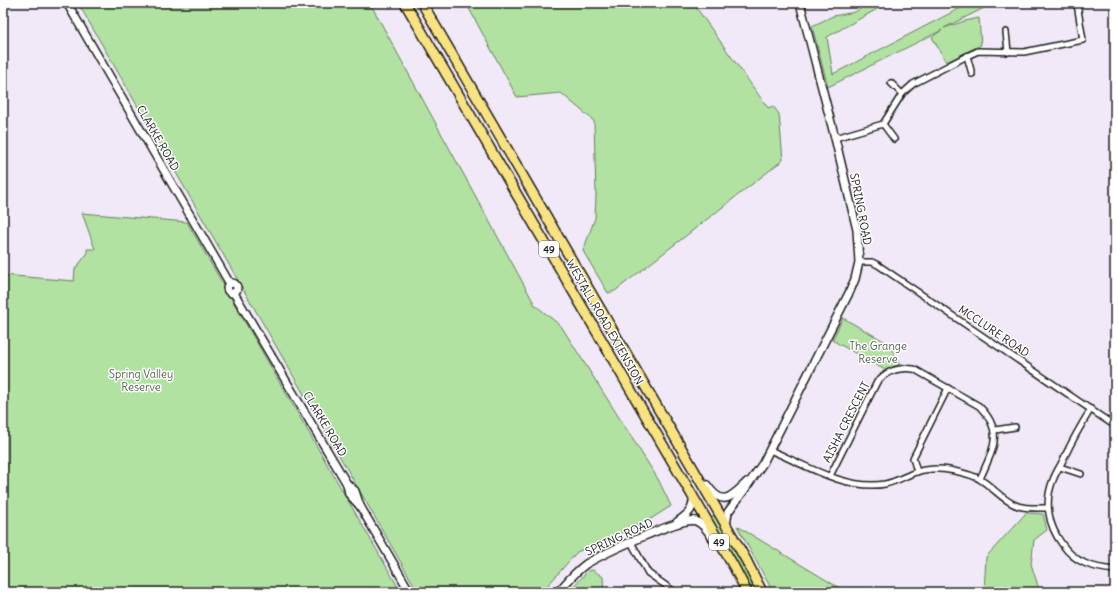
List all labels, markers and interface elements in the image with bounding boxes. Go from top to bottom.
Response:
street label: CLARKE ROAD [134,103,183,173]
street label: SPRING ROAD [847,172,875,246]
road number: 49 [539,241,559,257]
street label: WESTALL ROAD EXTENSION [563,257,647,387]
street label: MCCLURE ROAD [956,302,1032,360]
park label: The Grange Reserve [849,339,907,366]
park label: Spring Valley Reserve [109,367,173,394]
street label: AISHA CRESCENT [820,379,873,465]
street label: CLARKE ROAD [300,389,350,459]
street label: SPRING ROAD [583,515,655,559]
road number: 49 [709,534,729,550]

